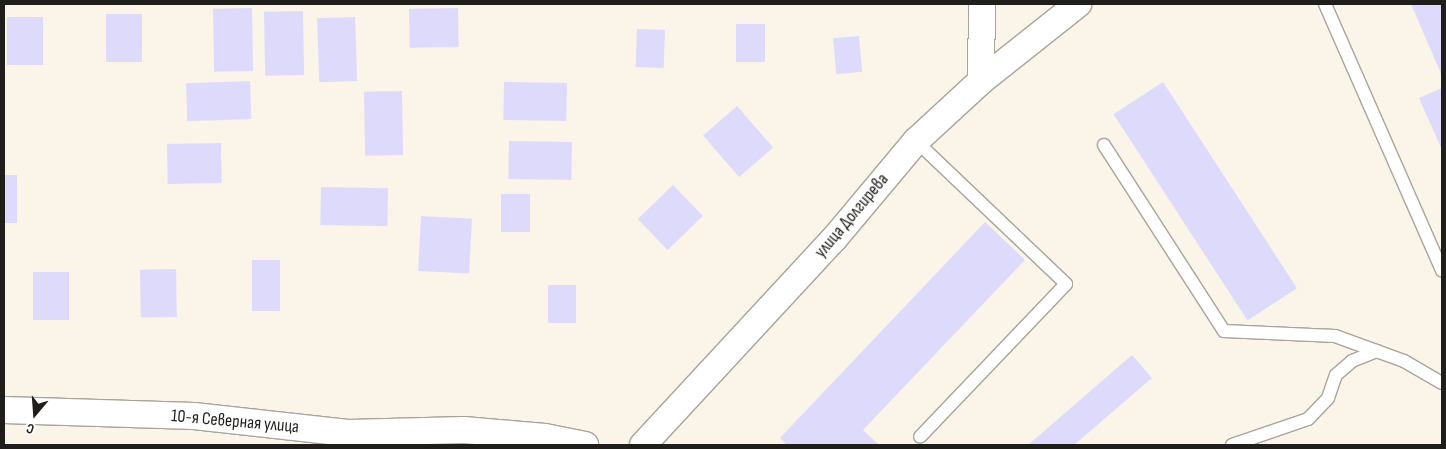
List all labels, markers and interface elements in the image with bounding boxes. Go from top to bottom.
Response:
street label: улица Долгирева [810,169,894,263]
north arrow [10,389,60,439]
street label: 10-я Северная улица [170,406,300,438]
text: С [24,420,36,438]

